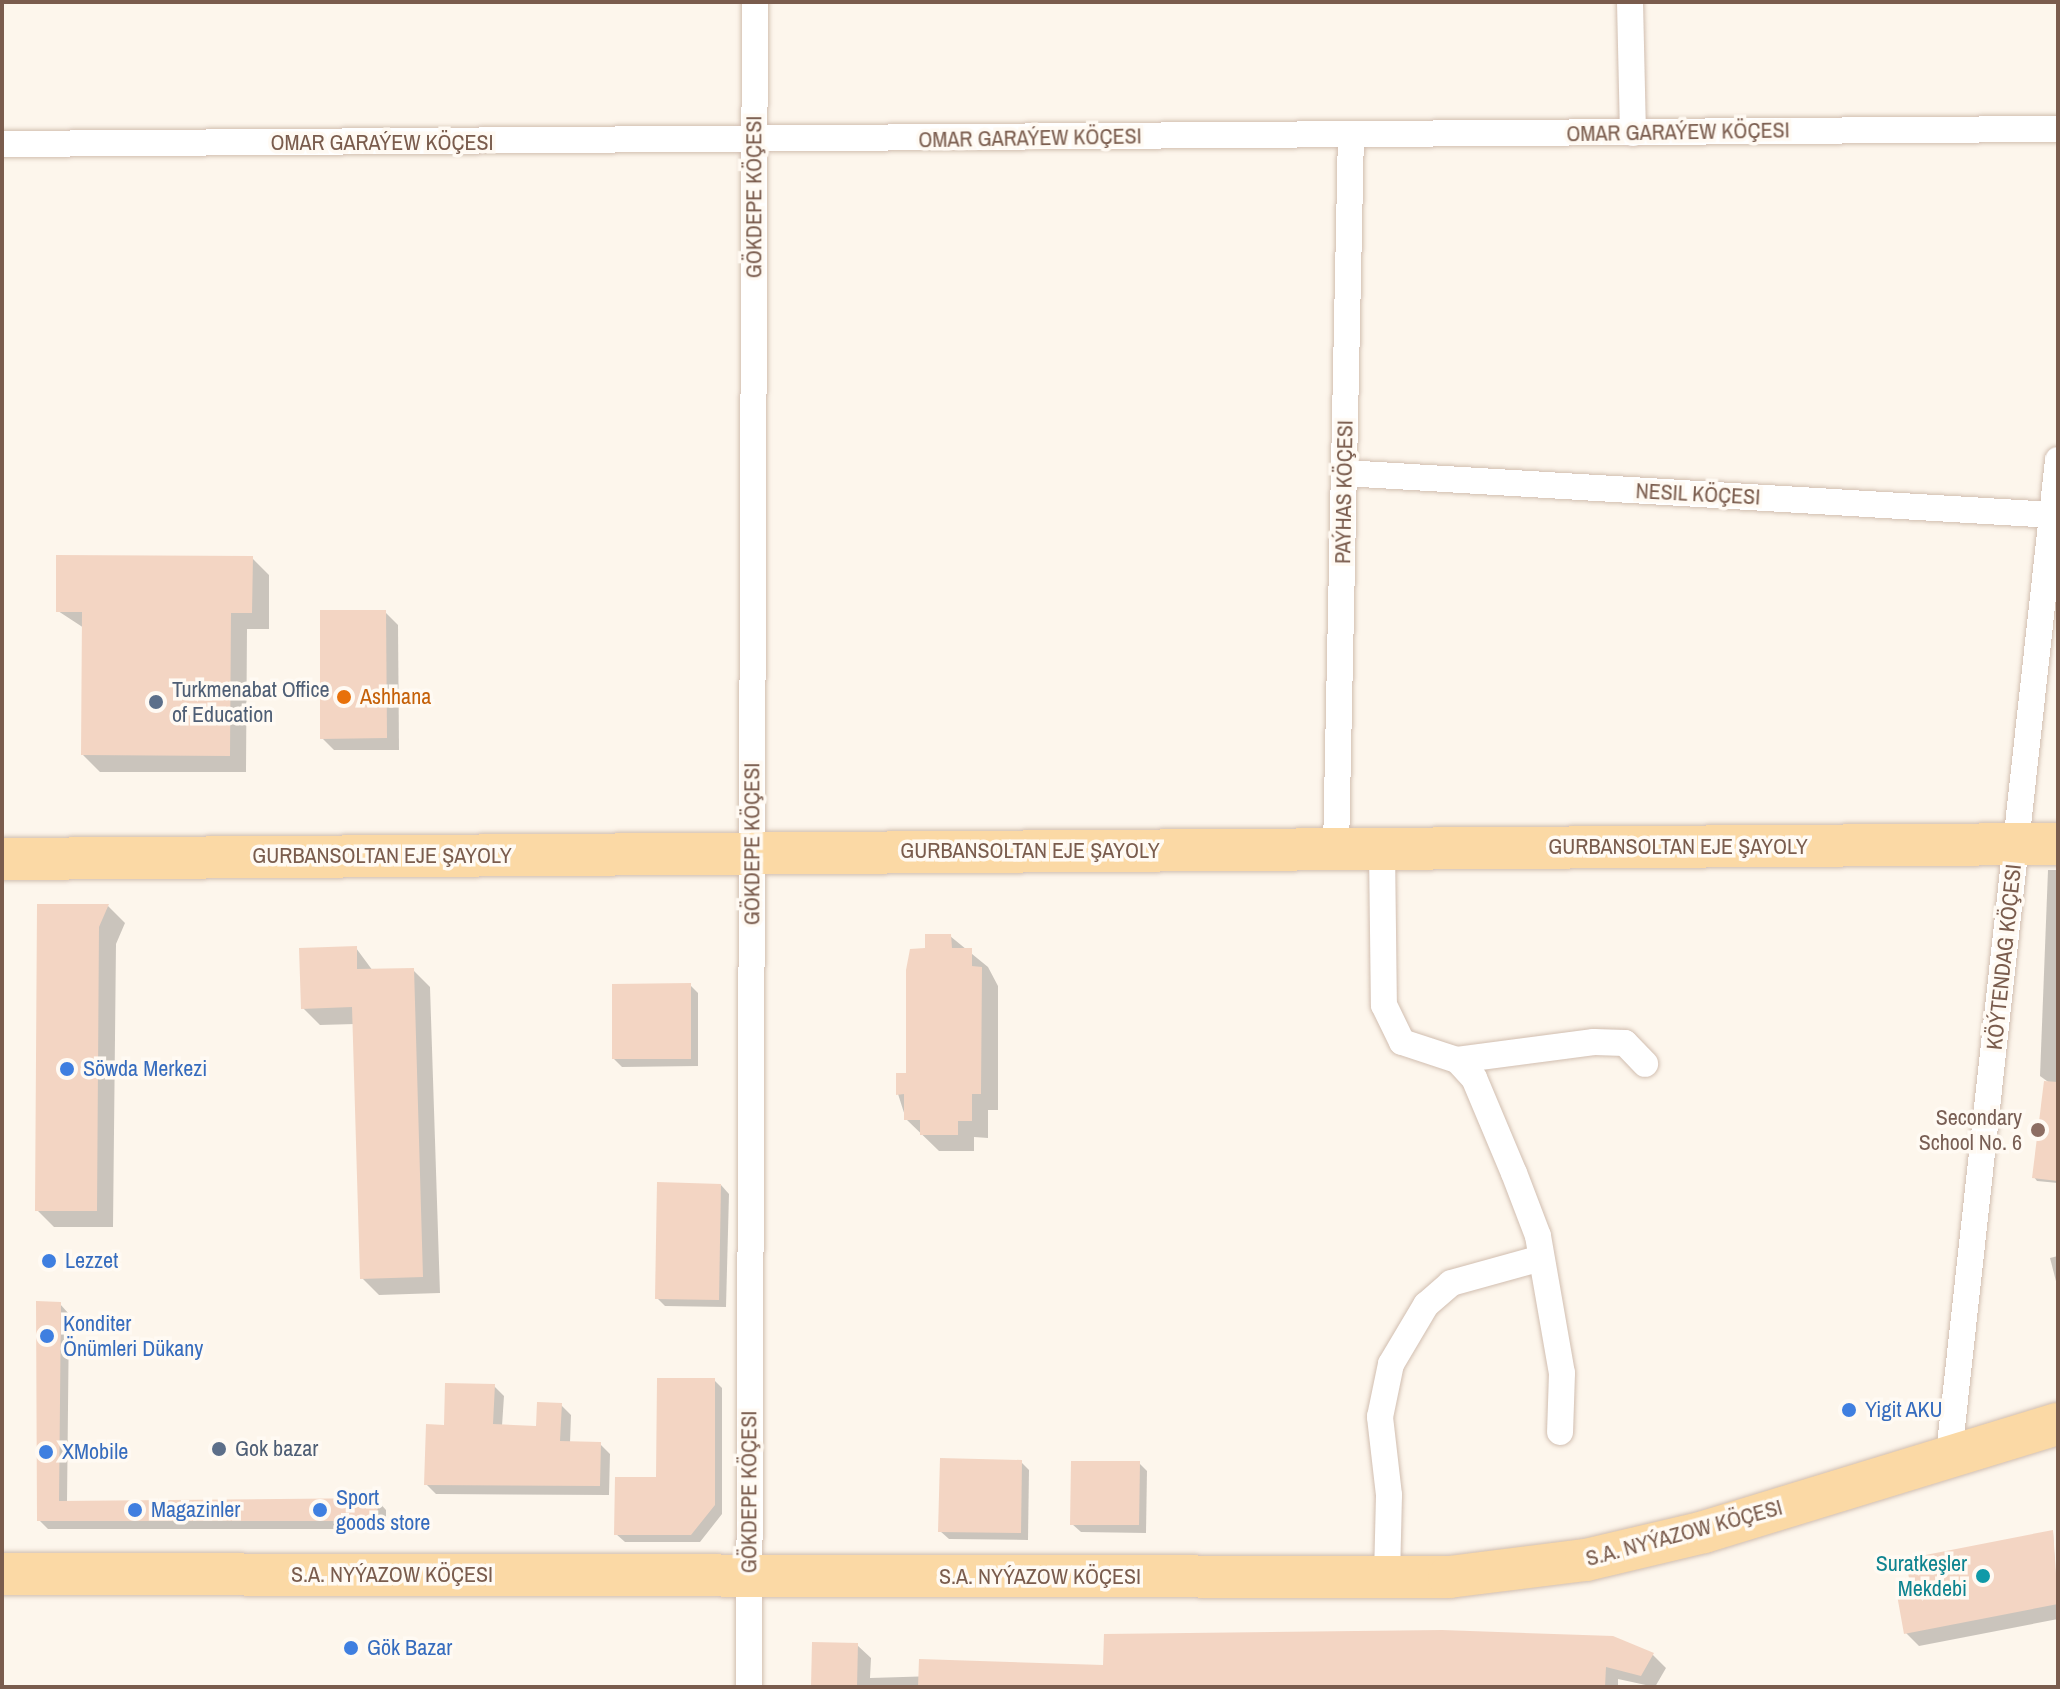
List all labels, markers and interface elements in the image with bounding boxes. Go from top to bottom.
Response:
street label: GÖKDEPE KÖÇESI [741,116,767,278]
street label: OMAR GARAÝEW KÖÇESI [1566,117,1790,147]
street label: OMAR GARAÝEW KÖÇESI [918,123,1142,153]
street label: OMAR GARAÝEW KÖÇESI [270,130,494,156]
street label: PAÝHAS KÖÇESI [1330,420,1358,564]
street label: NESIL KÖÇESI [1635,478,1761,510]
place label: Turkmenabat Office of Education [172,676,330,728]
place label: Ashhana [360,684,431,710]
marker: Ashhana [335,688,353,706]
marker: Turkmenabat Office of Education [147,693,165,711]
street label: GÖKDEPE KÖÇESI [739,763,765,925]
street label: GURBANSOLTAN EJE ŞAYOLY [1548,834,1808,860]
street label: GURBANSOLTAN EJE ŞAYOLY [900,838,1160,864]
street label: GURBANSOLTAN EJE ŞAYOLY [252,843,512,869]
street label: KÖÝTENDAG KÖÇESI [1981,863,2027,1051]
place label: Söwda Merkezi [83,1056,207,1082]
marker: Söwda Merkezi [58,1060,76,1078]
place label: Secondary School No. 6 [1919,1104,2022,1156]
marker: Secondary School No. 6 [2029,1121,2047,1139]
place label: Lezzet [65,1248,118,1274]
marker: Lezzet [40,1252,58,1270]
place label: Konditer Önümleri Dükany [63,1310,203,1362]
marker: Konditer Önümleri Dükany [38,1327,56,1345]
place label: Yigit AKU [1865,1397,1944,1423]
marker: Yigit AKU [1840,1401,1858,1419]
street label: GÖKDEPE KÖÇESI [736,1411,762,1573]
place label: Gok bazar [235,1436,318,1462]
place label: XMobile [62,1439,128,1465]
marker: Gok bazar [210,1440,228,1458]
marker: XMobile [37,1443,55,1461]
place label: Sport goods store [336,1484,430,1536]
street label: S.A. NYÝAZOW KÖÇESI [1583,1494,1785,1572]
place label: Magazinler [151,1497,240,1523]
marker: Magazinler [126,1501,144,1519]
marker: Sport goods store [311,1501,329,1519]
place label: Suratkeşler Mekdebi [1876,1550,1967,1602]
street label: S.A. NYÝAZOW KÖÇESI [291,1562,493,1588]
street label: S.A. NYÝAZOW KÖÇESI [939,1564,1141,1590]
marker: Suratkeşler Mekdebi [1974,1567,1992,1585]
place label: Gök Bazar [367,1635,452,1661]
marker: Gök Bazar [342,1639,360,1657]

